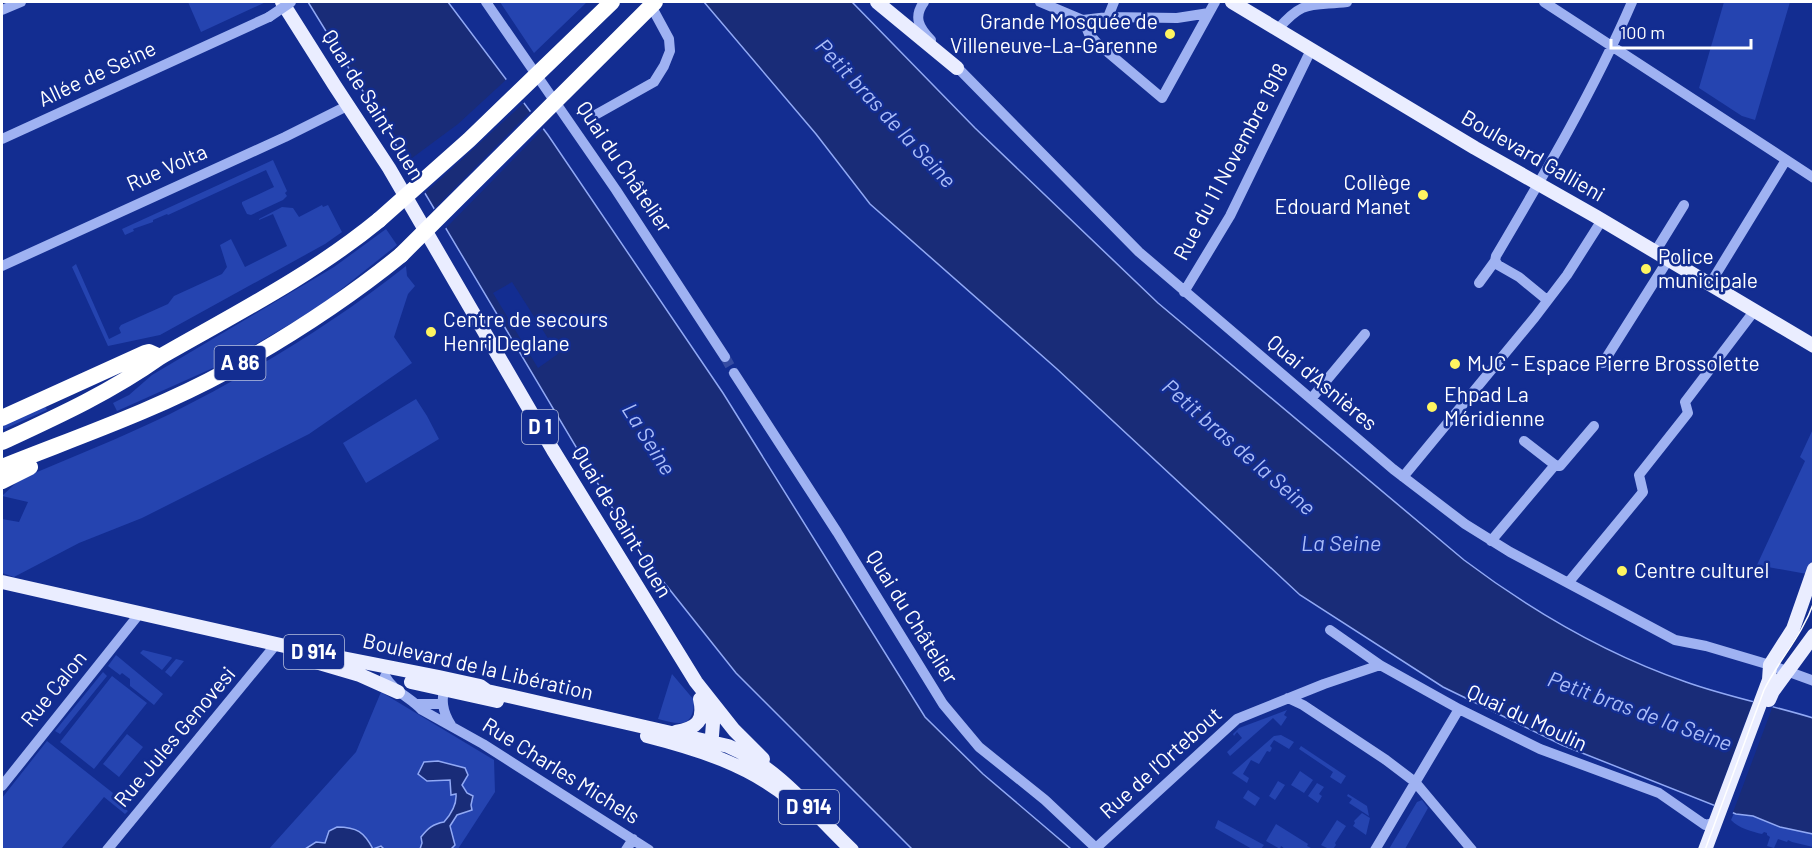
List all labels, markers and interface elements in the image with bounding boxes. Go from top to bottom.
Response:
place label: Grande Mosquée de Villeneuve-La-Garenne [950,8,1158,57]
scale bar [1611,12,1750,50]
text: 100 m [1620,21,1665,43]
street label: Quai de Saint-Ouen [318,24,431,184]
marker: Grande Mosquée de Villeneuve-La-Garenne [1163,27,1177,41]
water label: Petit bras de la Seine [811,32,962,192]
street label: Allée de Seine [34,34,159,111]
street label: Rue du 11 Novembre 1918 [1167,59,1292,264]
street label: Quai du Châtelier [572,96,679,237]
street label: Boulevard Gallieni [1458,103,1610,206]
street label: Rue Volta [122,138,211,195]
place label: Collège Edouard Manet [1275,169,1411,218]
marker: Collège Edouard Manet [1416,188,1430,202]
place label: Police municipale [1658,243,1758,292]
marker: Police municipale [1639,262,1653,276]
place label: Centre de secours Henri Deglane [443,306,608,355]
marker: Centre de secours Henri Deglane [424,325,438,339]
street label: Quai d'Asnières [1263,329,1383,435]
road number: A 86 [214,346,266,380]
place label: MJC - Espace Pierre Brossolette [1467,350,1760,375]
marker: MJC - Espace Pierre Brossolette [1448,357,1462,371]
water label: Petit bras de la Seine [1158,373,1321,520]
place label: Ehpad La Méridienne [1444,381,1545,430]
water label: La Seine [618,398,682,479]
marker: Ehpad La Méridienne [1425,400,1439,414]
road number: D 1 [522,410,558,444]
street label: Quai de Saint-Ouen [568,441,678,602]
water label: La Seine [1301,529,1381,555]
street label: Quai du Châtelier [862,545,965,688]
place label: Centre culturel [1634,557,1769,582]
marker: Centre culturel [1615,564,1629,578]
street label: Boulevard de la Libération [361,627,596,704]
road number: D 914 [284,635,344,669]
street label: Rue Calon [15,645,91,731]
street label: Rue Jules Genovesi [108,661,240,811]
water label: Petit bras de la Seine [1545,665,1736,755]
street label: Quai du Moulin [1464,678,1592,755]
street label: Rue de l'Ortebout [1094,701,1226,823]
street label: Rue Charles Michels [479,711,645,828]
road number: D 914 [779,790,839,824]

